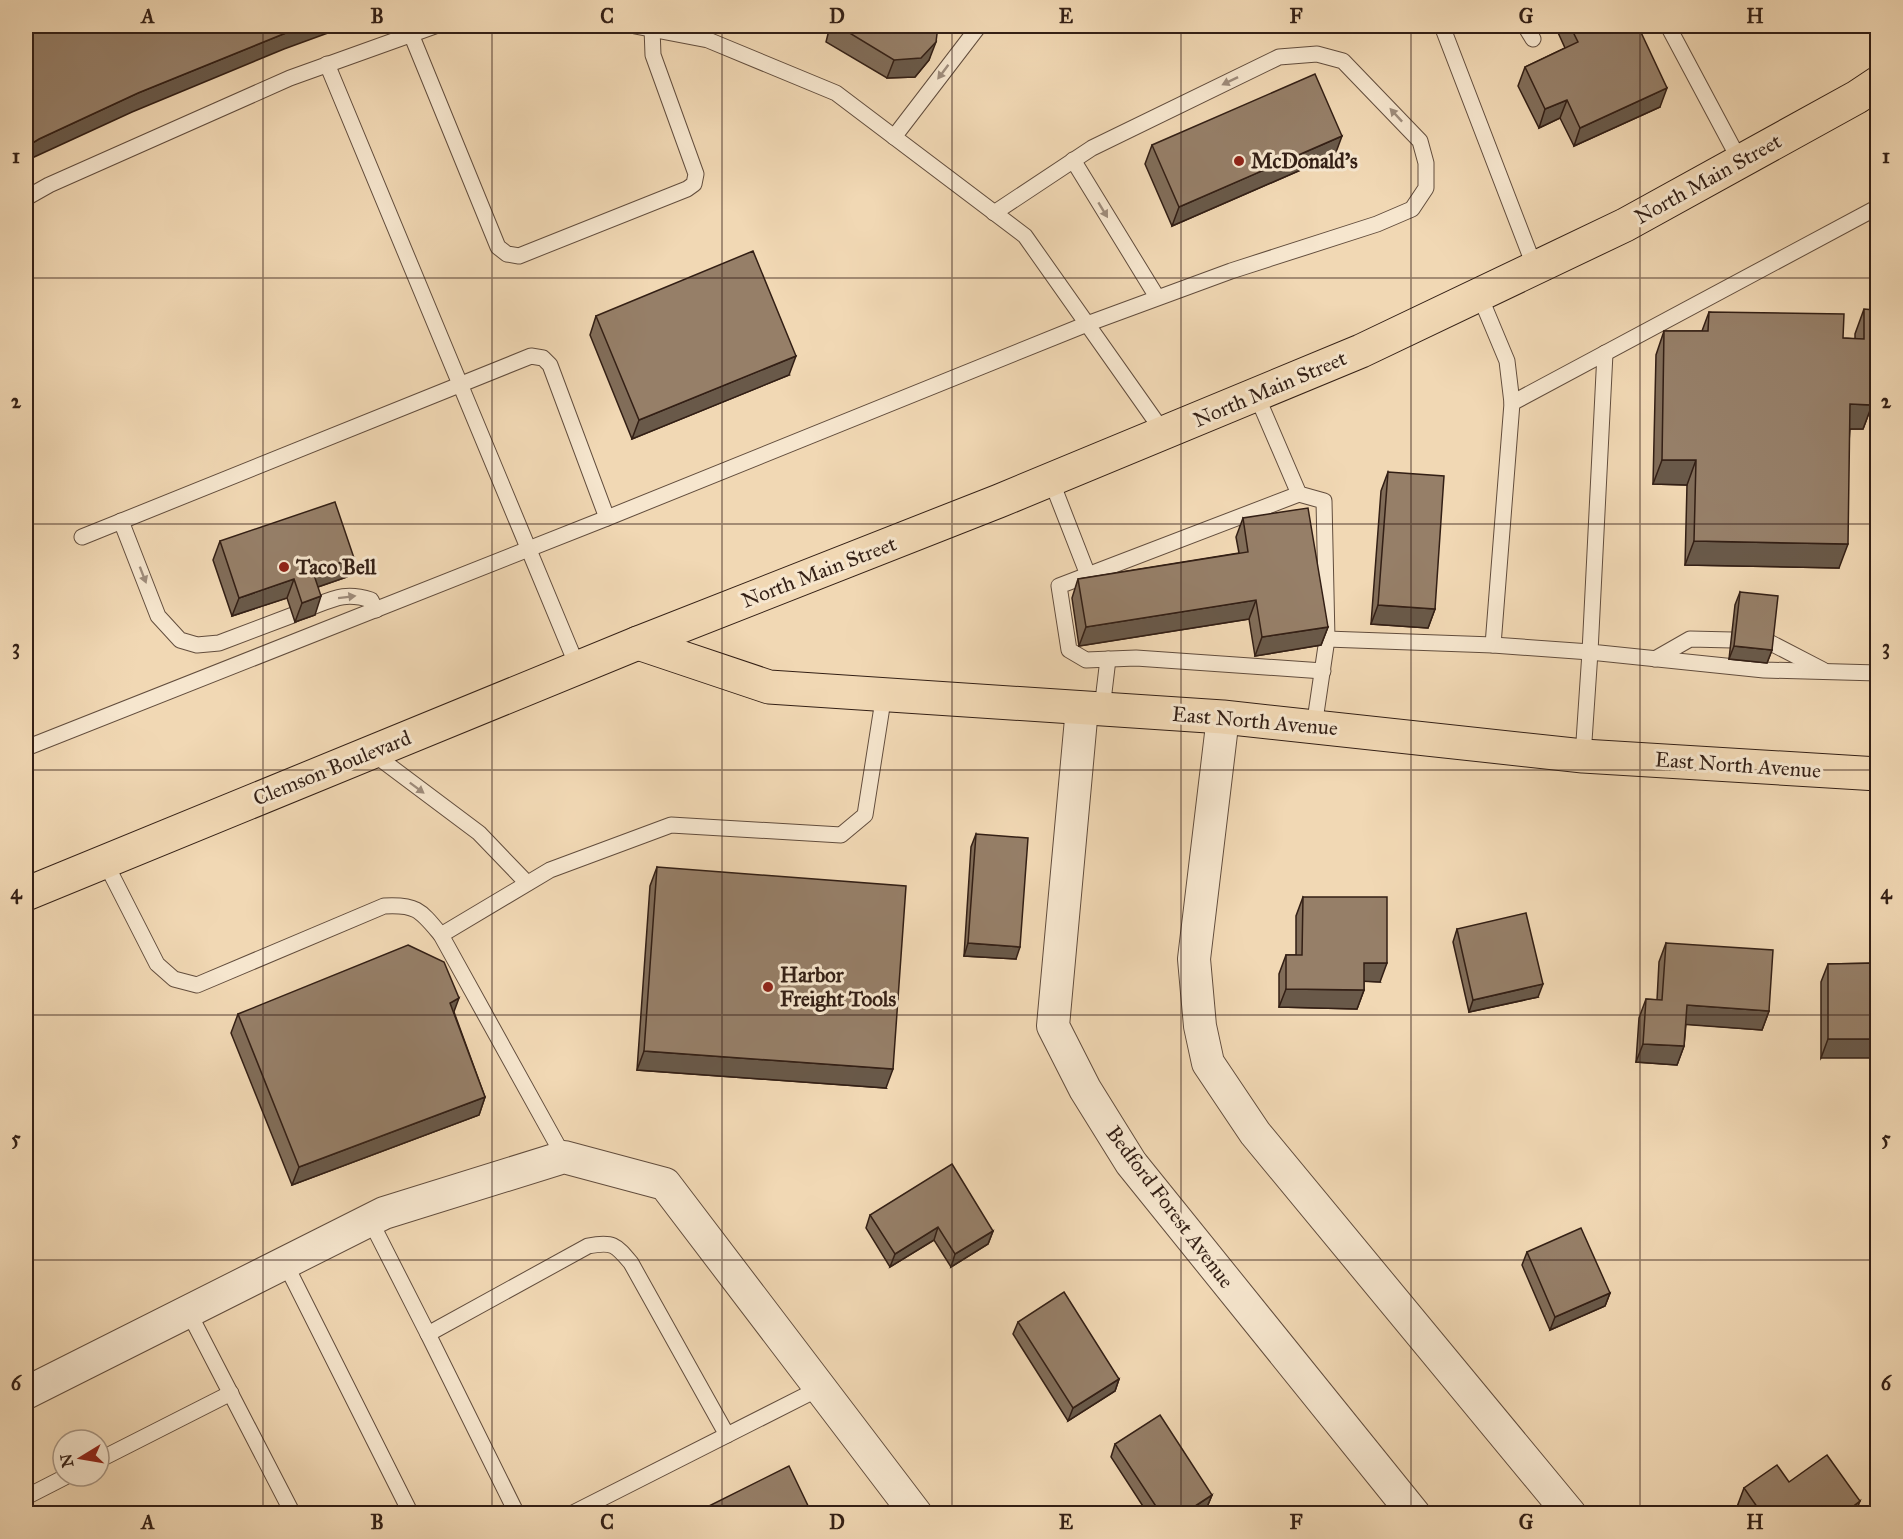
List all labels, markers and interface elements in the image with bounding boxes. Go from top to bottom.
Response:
text: A [139,4,155,28]
text: B [370,4,384,28]
text: C [600,4,614,28]
text: D [829,4,845,28]
text: E [1059,4,1074,28]
text: F [1289,4,1303,28]
text: G [1519,4,1534,28]
text: H [1746,4,1764,28]
one-way arrow [937,64,949,80]
one-way arrow [1222,76,1239,86]
one-way arrow [1389,108,1403,123]
street label: North Main Street [1630,128,1786,230]
text: 1 [12,144,20,168]
text: 1 [1882,144,1890,168]
place label: McDonald's [1251,148,1358,174]
marker: McDonald's [1232,154,1246,168]
one-way arrow [1098,202,1109,218]
street label: North Main Street [1189,345,1351,433]
text: 2 [11,389,22,413]
text: 2 [1881,389,1892,413]
street label: North Main Street [738,530,901,614]
place label: Taco Bell [295,554,377,580]
marker: Taco Bell [277,560,291,574]
one-way arrow [138,567,148,585]
one-way arrow [337,592,356,602]
text: 3 [12,635,20,660]
text: 3 [1882,635,1890,660]
street label: East North Avenue [1171,701,1339,741]
street label: Clemson Boulevard [249,724,415,812]
street label: East North Avenue [1654,746,1822,784]
one-way arrow [410,781,425,793]
text: 4 [10,880,22,905]
text: 4 [1880,880,1892,905]
place label: Harbor Freight Tools [780,962,897,1012]
marker: Harbor Freight Tools [761,980,775,994]
street label: Bedford Forest Avenue [1100,1121,1240,1294]
text: 5 [11,1126,21,1150]
text: 5 [1881,1126,1891,1150]
text: 6 [11,1371,23,1395]
text: 6 [1881,1371,1893,1395]
north arrow [51,1428,111,1488]
text: N [56,1452,77,1469]
text: A [139,1510,155,1534]
text: B [370,1510,384,1534]
text: C [600,1510,614,1534]
text: D [829,1510,845,1534]
text: E [1059,1510,1074,1534]
text: F [1289,1510,1303,1534]
text: G [1519,1510,1534,1534]
text: H [1746,1510,1764,1534]

